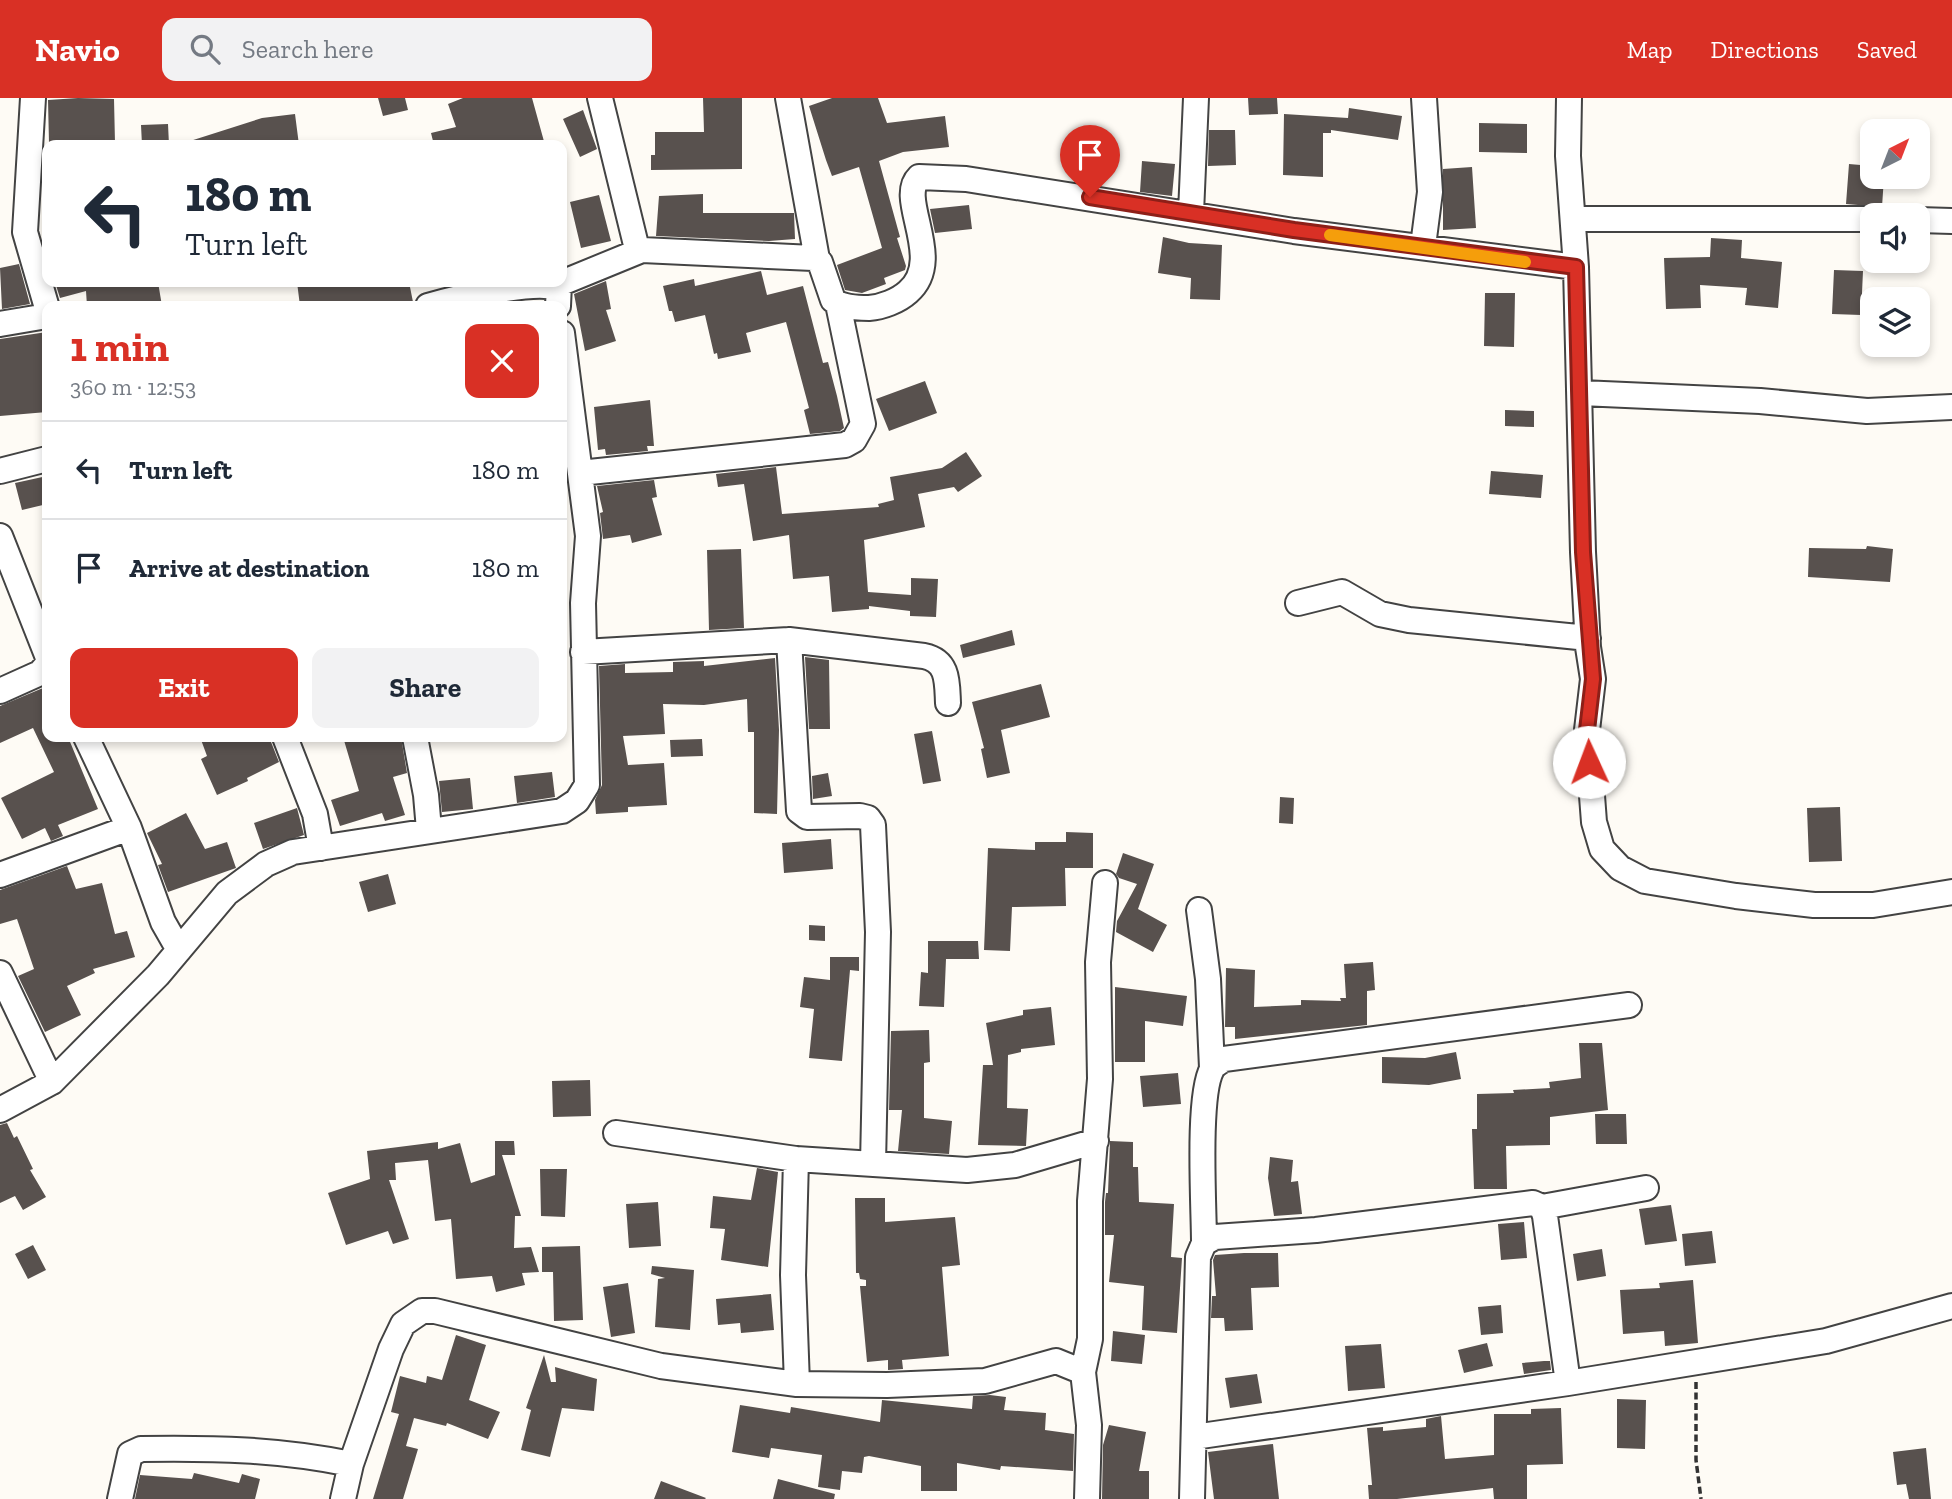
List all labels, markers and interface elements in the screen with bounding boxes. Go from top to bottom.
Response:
search box [162,18,652,81]
text: Navio [35,30,120,69]
icon: search [186,30,224,68]
text: Search here [242,33,374,65]
text: Map [1627,35,1673,64]
text: Directions [1711,35,1819,64]
text: Saved [1857,35,1917,64]
north arrow [1860,119,1930,189]
map controls [1860,119,1930,357]
pin [1060,125,1120,197]
icon: arrive [1071,136,1109,174]
text: 180 m [185,165,312,224]
icon: left [70,168,161,259]
button: sound [1860,203,1930,273]
text: Turn left [185,225,307,263]
button: layers [1860,287,1930,357]
text: 1 min [70,321,169,372]
button: close [465,324,539,398]
text: 360 m · 12:53 [70,373,196,401]
icon: left [70,451,108,489]
text: Turn left [129,454,232,486]
text: 180 m [472,454,539,486]
icon: arrive [70,549,108,587]
text: Arrive at destination [129,552,369,584]
text: 180 m [472,552,539,584]
button: Exit [70,648,298,728]
button: Share [312,648,539,728]
position arrow [1552,725,1626,799]

